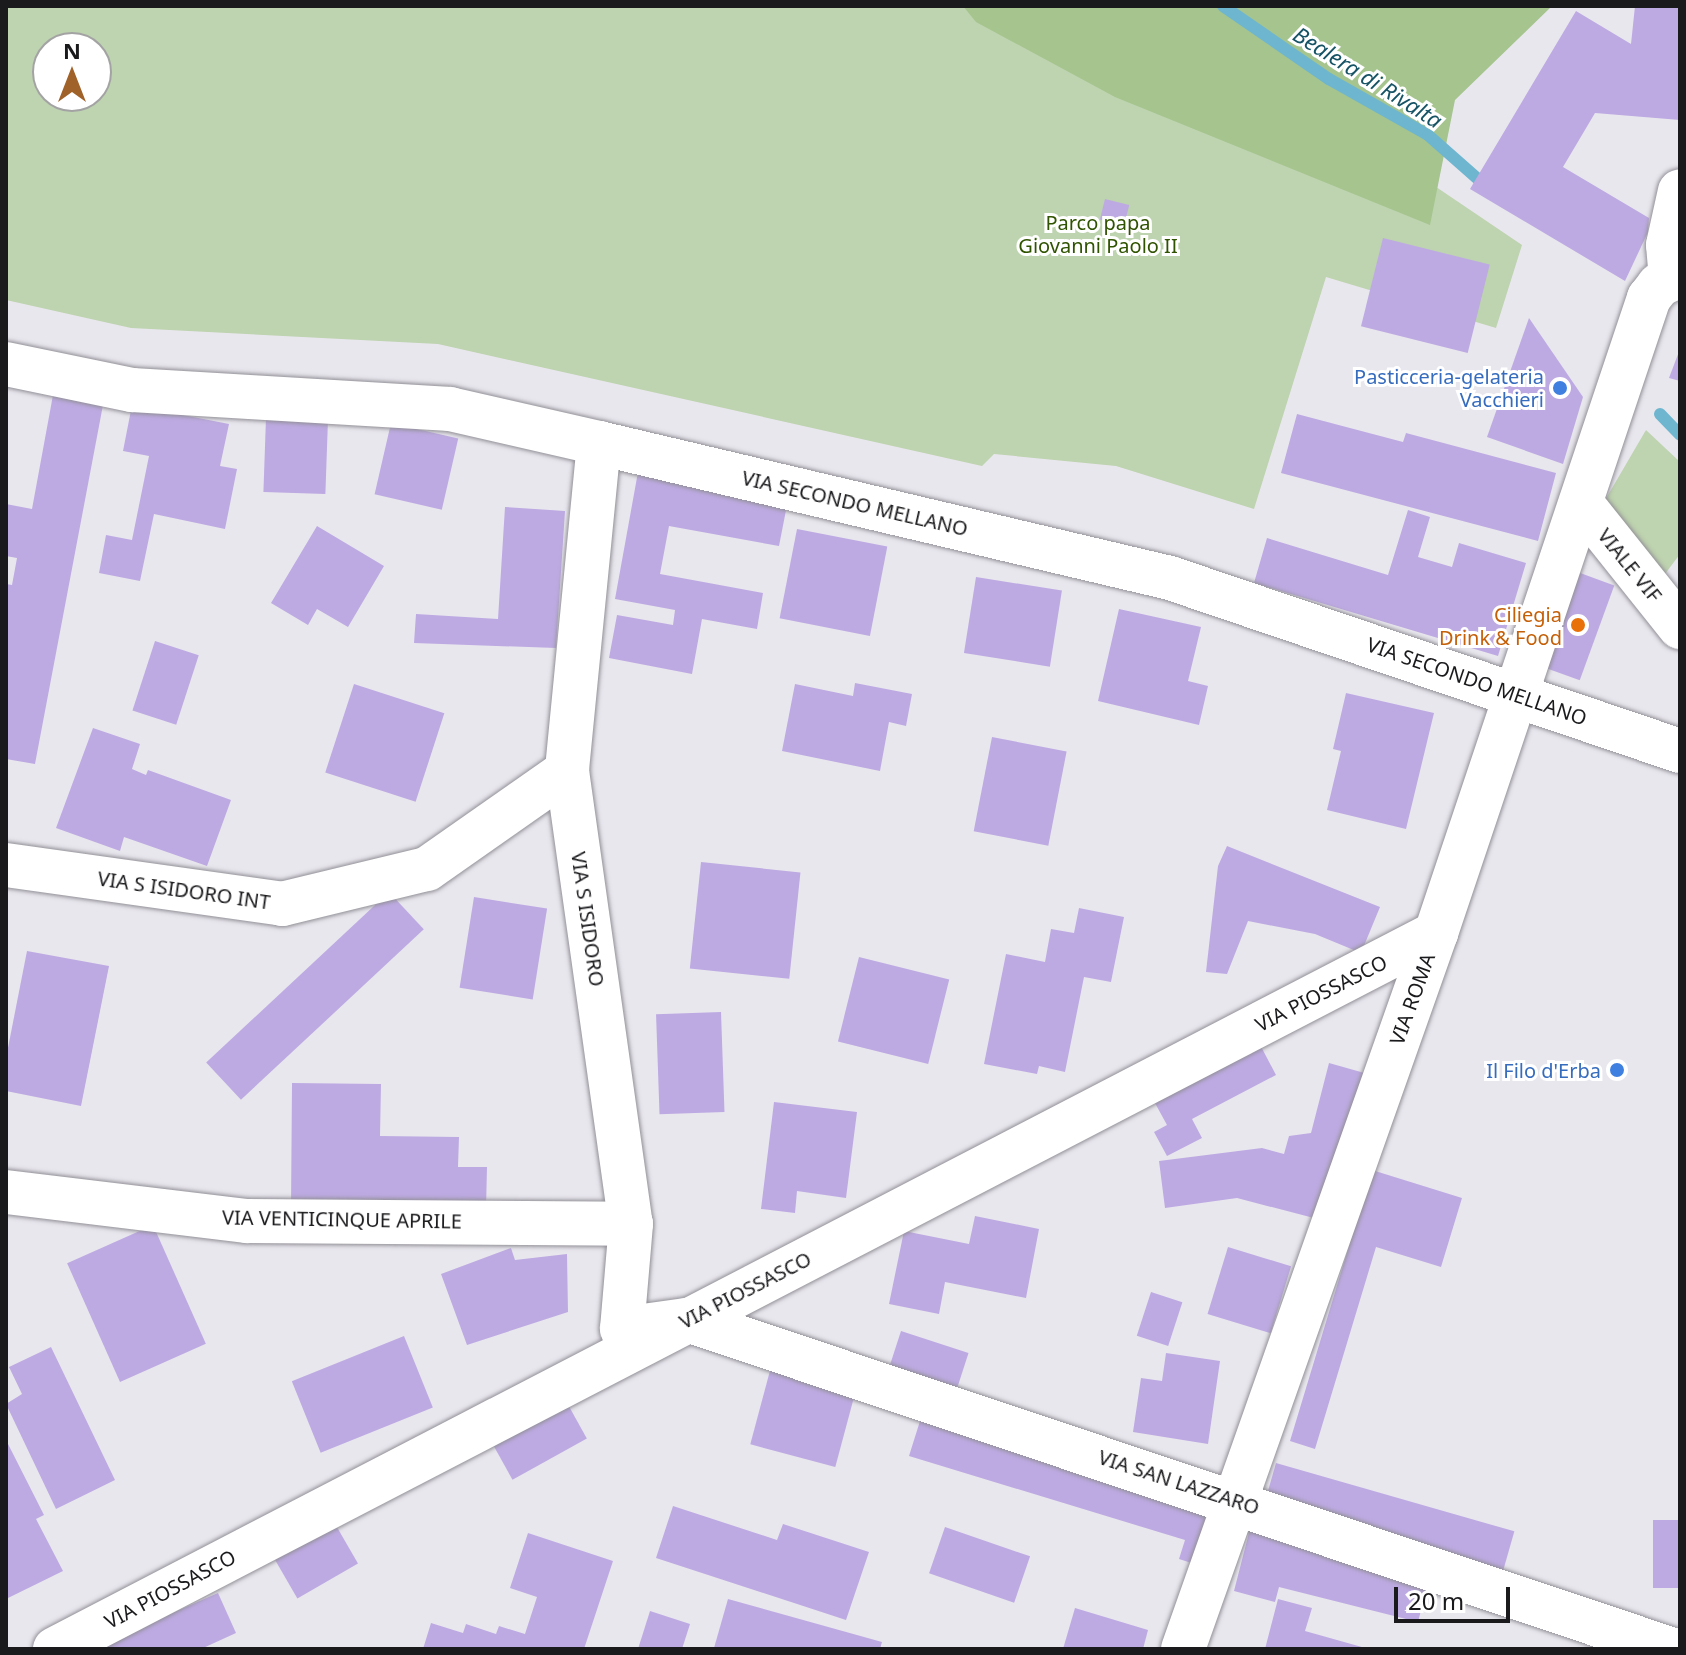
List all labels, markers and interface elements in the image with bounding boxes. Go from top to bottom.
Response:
water label: Bealera di Rivalta [1289,21,1447,133]
north arrow [32,32,112,112]
text: N [63,35,81,65]
park label: Parco papa Giovanni Paolo II [1018,211,1178,258]
place label: Pasticceria-gelateria Vacchieri [1354,364,1544,411]
marker: Pasticceria-gelateria Vacchieri [1551,379,1569,397]
street label: VIA SECONDO MELLANO [740,465,970,541]
street label: VIALE VIF [1593,523,1667,607]
place label: Ciliegia Drink & Food [1439,602,1562,649]
marker: Ciliegia Drink & Food [1569,616,1587,634]
street label: VIA SECONDO MELLANO [1364,632,1590,730]
street label: VIA S ISIDORO [567,850,609,988]
street label: VIA S ISIDORO INT [96,866,272,914]
street label: VIA PIOSSASCO [1251,949,1391,1037]
street label: VIA ROMA [1384,950,1440,1048]
place label: Il Filo d'Erba [1486,1058,1601,1082]
marker: Il Filo d'Erba [1608,1061,1626,1079]
street label: VIA VENTICINQUE APRILE [222,1205,462,1233]
street label: VIA PIOSSASCO [675,1246,815,1334]
street label: VIA SAN LAZZARO [1095,1445,1263,1519]
street label: VIA PIOSSASCO [100,1544,240,1634]
scale bar [1398,1571,1514,1621]
text: 20 m [1408,1584,1464,1617]

